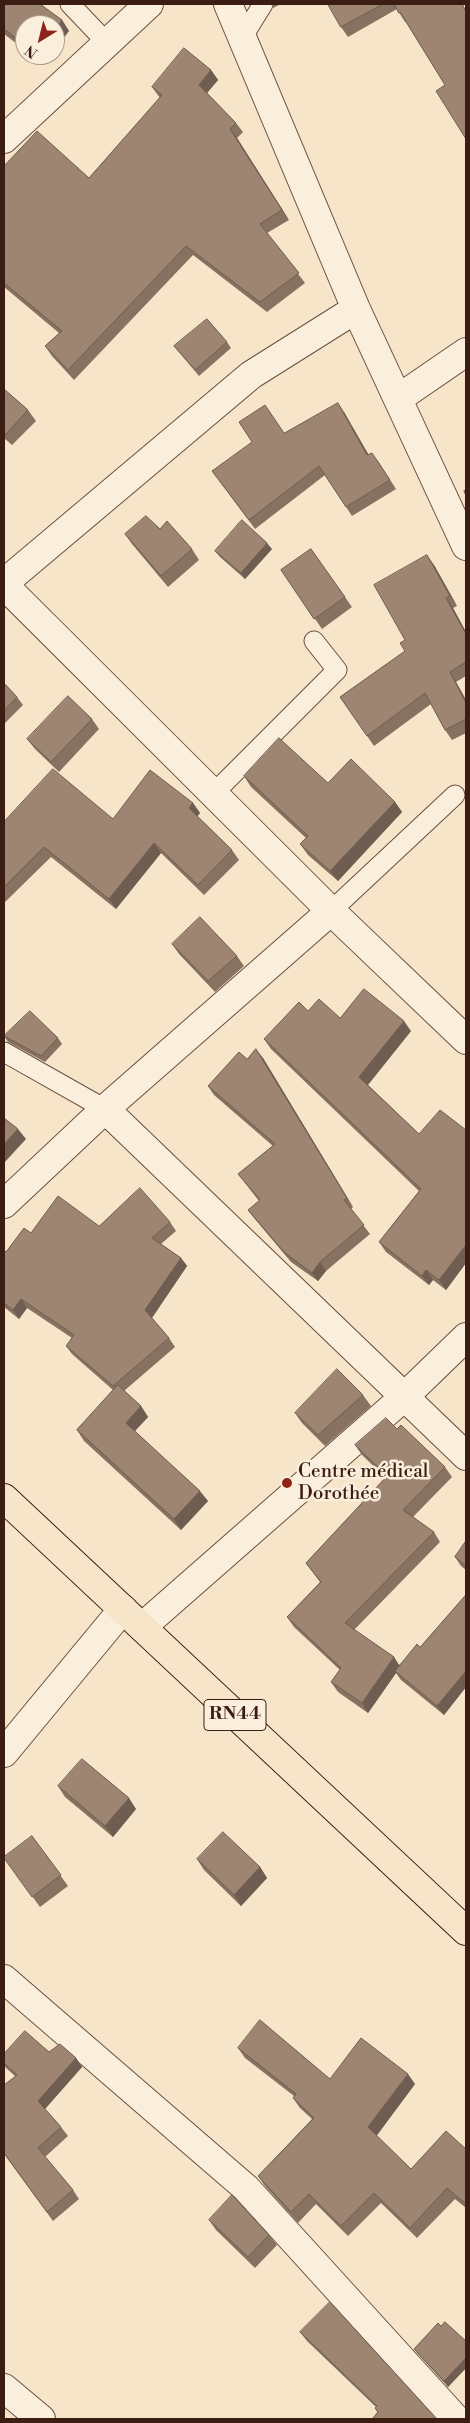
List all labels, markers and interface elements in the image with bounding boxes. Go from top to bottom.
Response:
north arrow [15,15,65,65]
text: N [22,41,42,62]
place label: Centre médical Dorothée [298,1461,428,1505]
marker: Centre médical Dorothée [280,1476,294,1490]
road number: RN44 [204,1700,266,1730]

